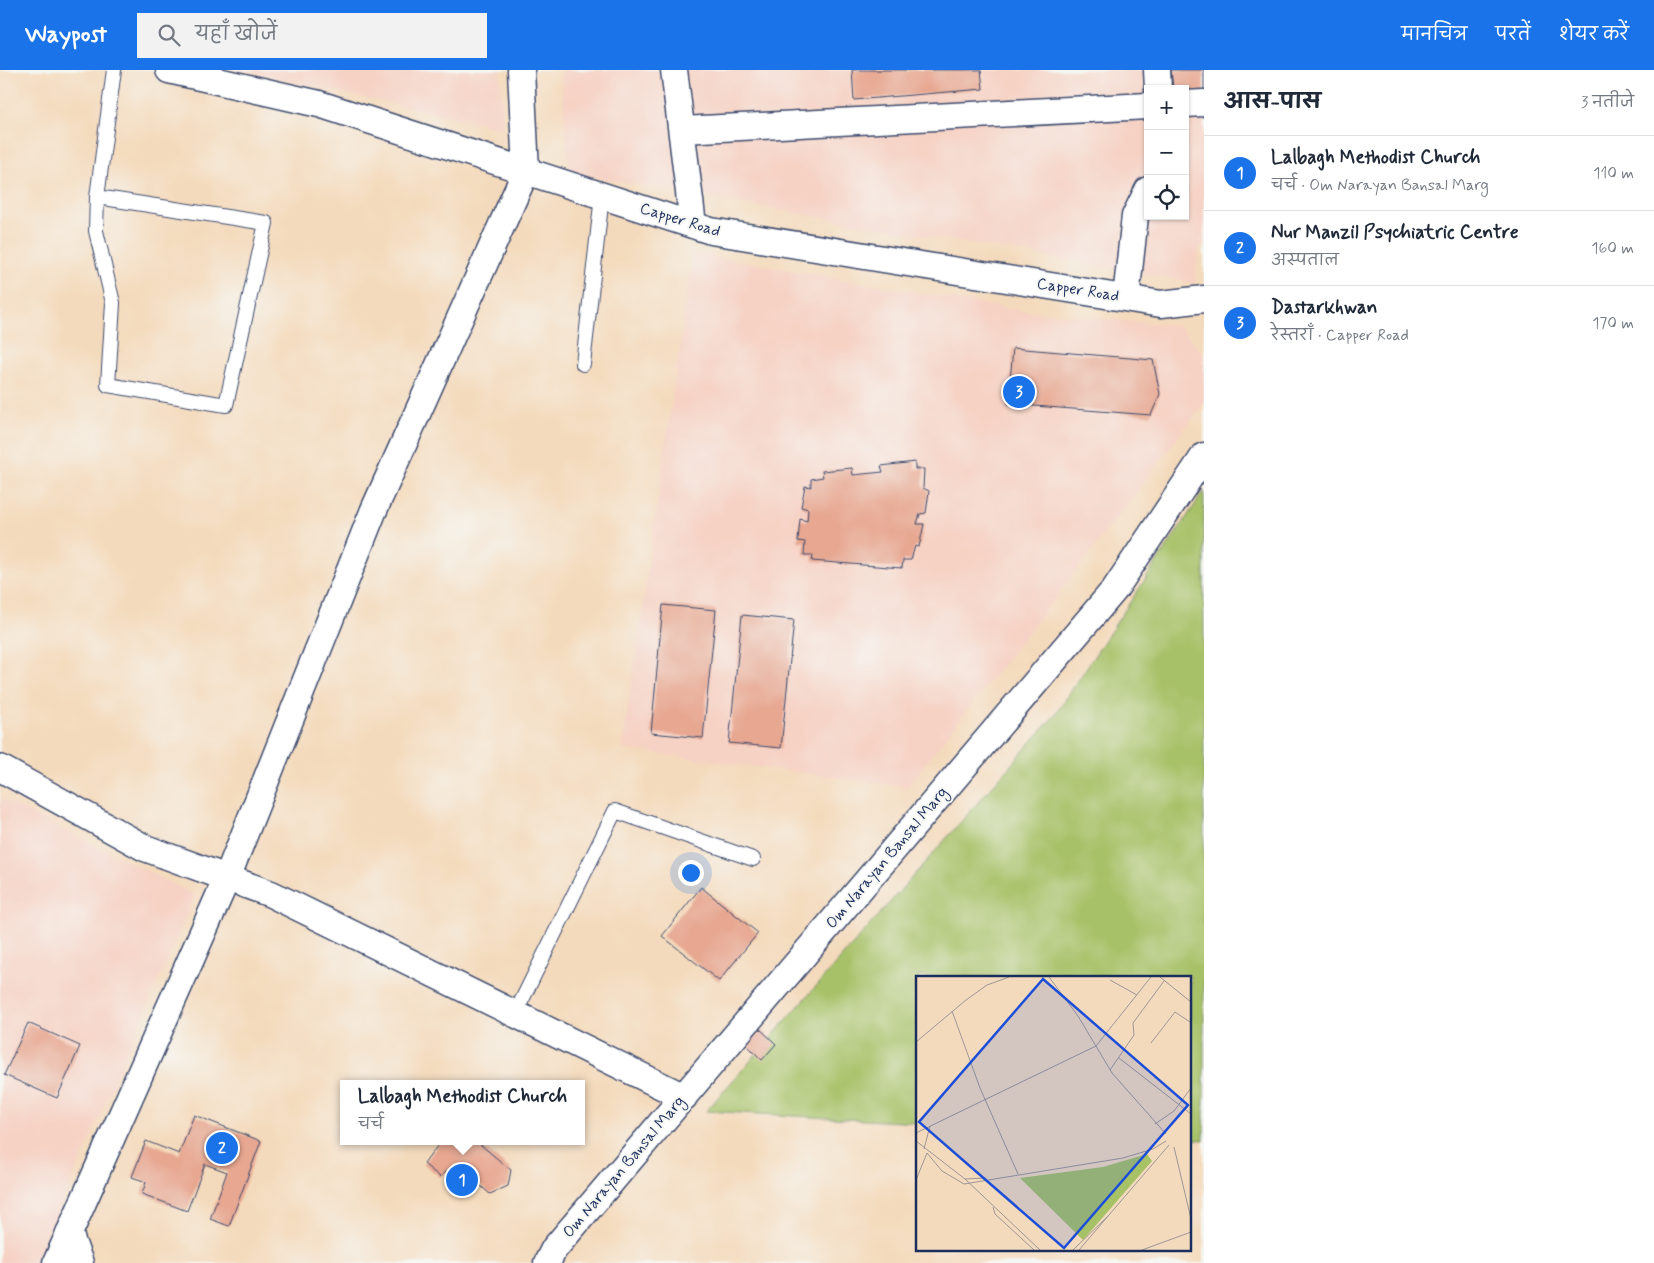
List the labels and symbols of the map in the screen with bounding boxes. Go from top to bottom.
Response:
street label: Capper Road [637,198,723,242]
street label: Capper Road [1035,273,1121,307]
pin: 3 [1003,373,1035,411]
street label: Om Narayan Bansal Marg [821,783,953,934]
your location [678,860,704,886]
inset map [916,976,1192,1250]
street label: Om Narayan Bansal Marg [558,1092,690,1243]
pin: 2 [206,1129,238,1167]
pin: 1 [446,1161,478,1199]

